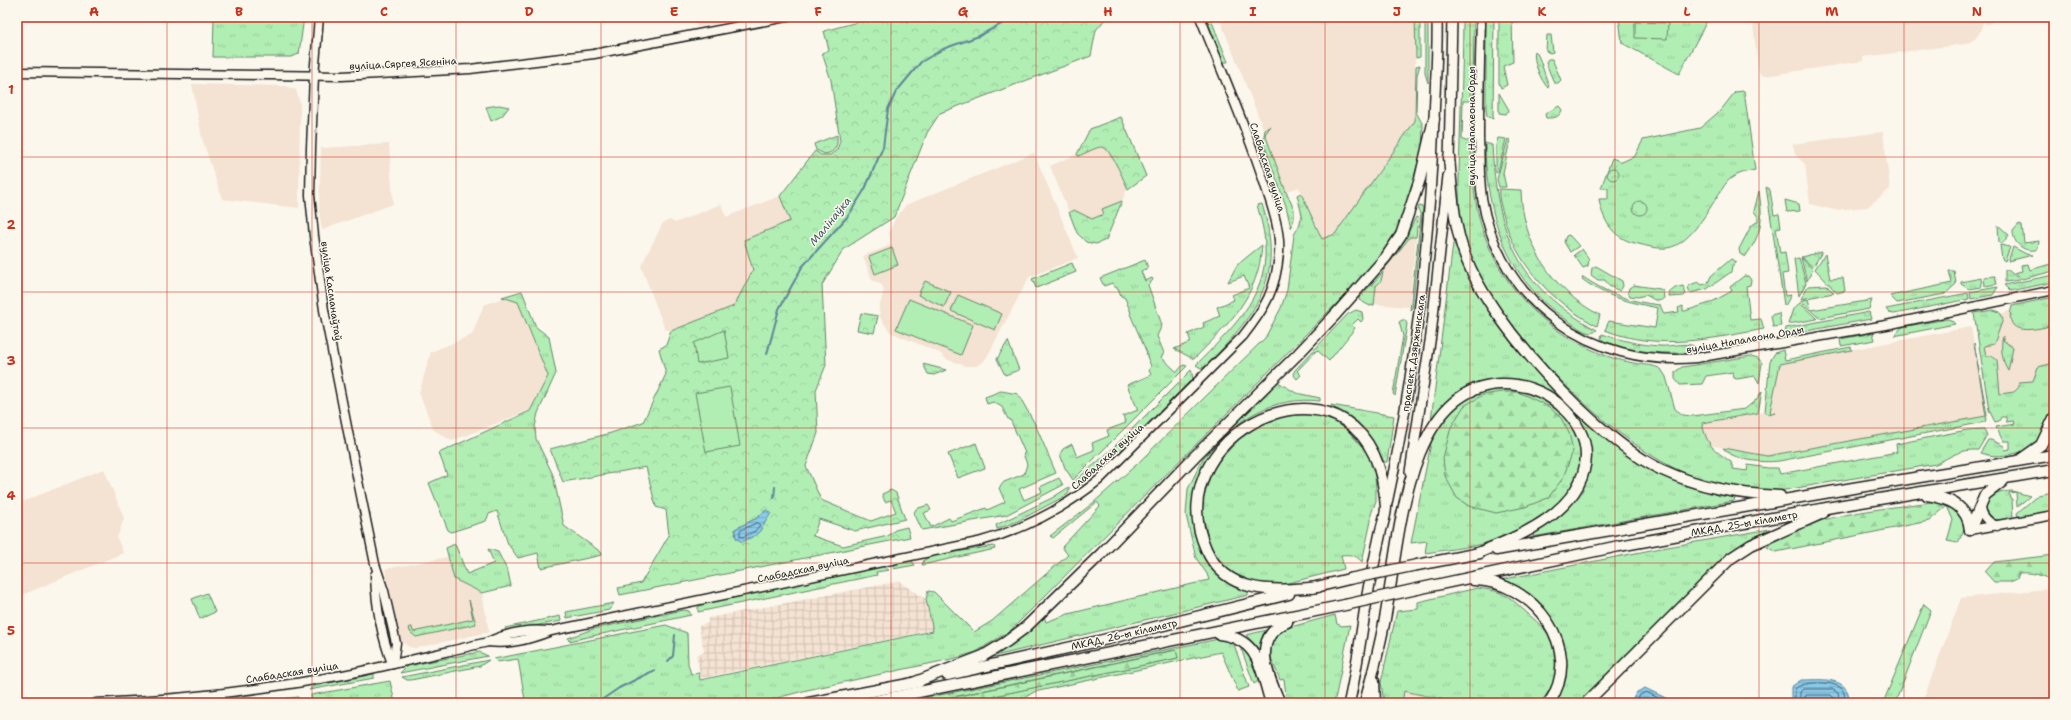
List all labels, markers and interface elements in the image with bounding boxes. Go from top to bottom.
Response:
text: A [89,3,99,20]
text: B [235,3,243,20]
text: C [380,3,388,20]
text: D [524,3,534,20]
text: E [670,3,679,20]
text: F [814,3,822,20]
text: G [958,3,969,20]
text: H [1103,3,1113,20]
text: I [1249,3,1257,20]
text: J [1393,3,1401,20]
text: K [1538,3,1547,20]
text: L [1683,3,1691,20]
text: M [1825,3,1839,20]
text: N [1972,3,1982,20]
street label: вуліца Сяргея Ясеніна [349,54,458,73]
street label: вуліца Напалеона Орды [1465,66,1478,186]
text: 1 [8,81,14,98]
street label: Слабадская вуліца [1247,121,1288,214]
water label: Малінаўка [806,194,855,249]
text: 2 [6,216,16,233]
street label: вуліца Касманаўтаў [318,240,345,342]
street label: праспект Дзяржынскага [1399,293,1428,413]
street label: вуліца Напалеона Орды [1685,323,1805,356]
text: 3 [6,352,16,369]
street label: Слабадская вуліца [1068,420,1147,492]
text: 4 [6,487,16,504]
street label: МКАД, 25-ы кіламетр [1690,508,1799,539]
street label: Слабадская вуліца [756,553,851,586]
street label: МКАД, 26-ы кіламетр [1070,616,1179,653]
text: 5 [7,622,15,639]
street label: Слабадская вуліца [245,659,340,686]

